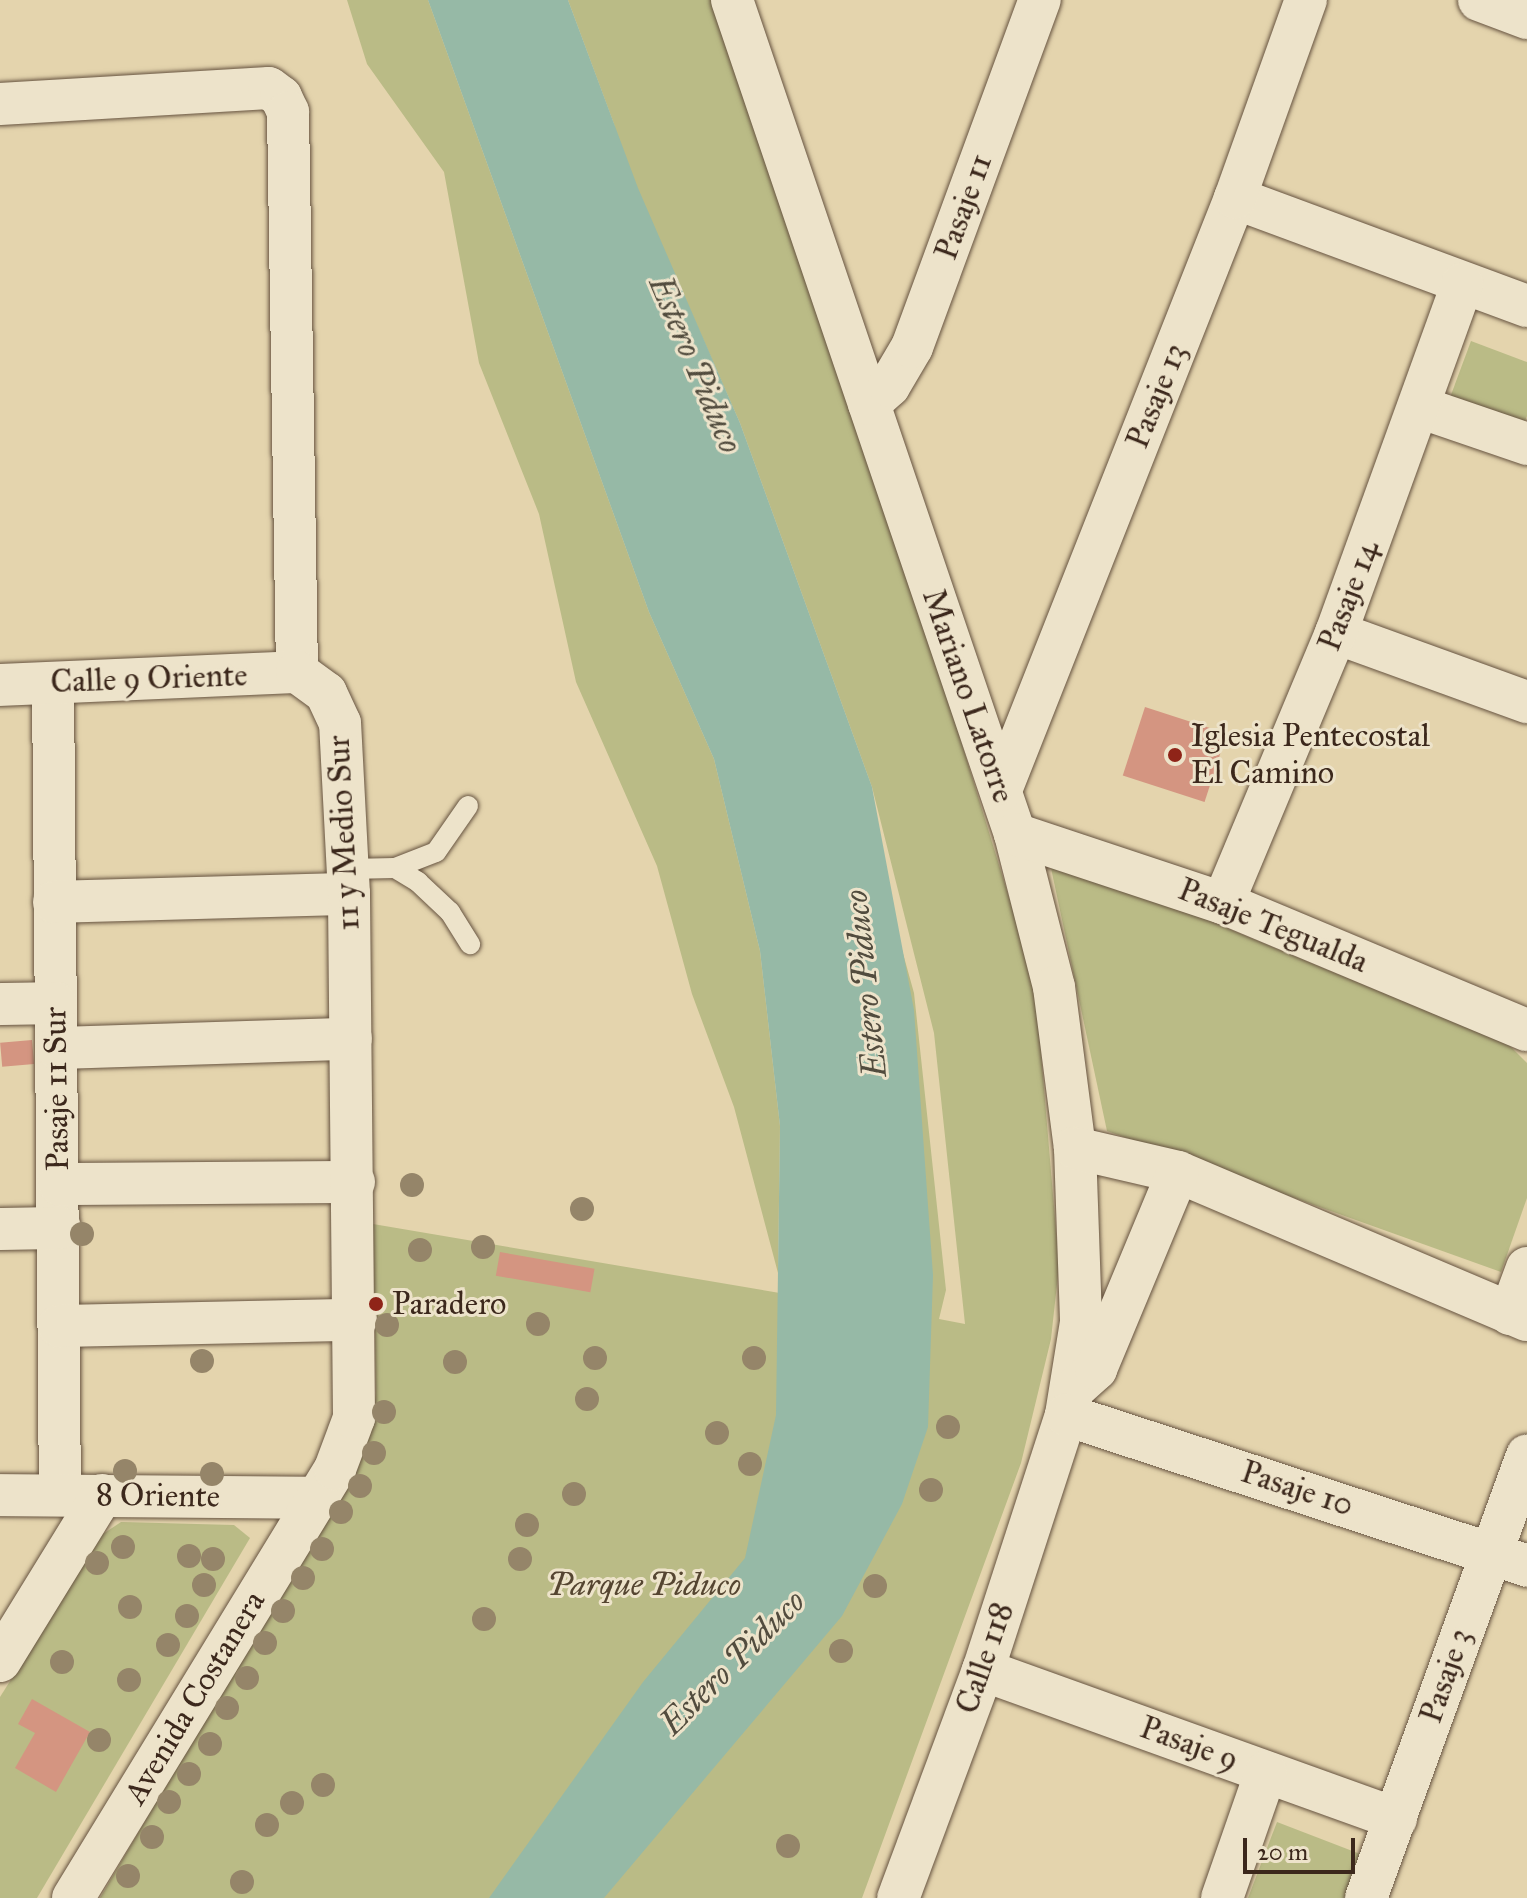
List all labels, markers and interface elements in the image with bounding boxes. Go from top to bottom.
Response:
street label: Pasaje 11 [927,149,1001,265]
water label: Estero Piduco [640,269,752,459]
street label: Pasaje 13 [1119,338,1195,454]
street label: Pasaje 14 [1310,535,1388,657]
street label: Mariano Latorre [914,584,1022,808]
street label: Calle 9 Oriente [50,656,248,702]
place label: Iglesia Pentecostal El Camino [1191,718,1430,793]
street label: 11 y Medio Sur [320,734,368,932]
marker: Iglesia Pentecostal El Camino [1166,746,1184,764]
street label: Pasaje Tegualda [1173,871,1373,981]
water label: Estero Piduco [835,888,895,1080]
street label: Pasaje 11 Sur [36,1007,78,1171]
place label: Paradero [392,1285,506,1323]
marker: Paradero [367,1295,385,1313]
street label: Pasaje 10 [1236,1453,1358,1525]
street label: 8 Oriente [96,1476,220,1516]
park label: Parque Piduco [547,1566,741,1604]
water label: Estero Piduco [651,1581,813,1743]
street label: Avenida Costanera [116,1584,274,1812]
street label: Calle 118 [948,1597,1022,1719]
street label: Pasaje 3 [1412,1624,1480,1728]
street label: Pasaje 9 [1135,1709,1243,1779]
scale bar [1247,1822,1359,1872]
text: 20 m [1257,1837,1308,1867]

